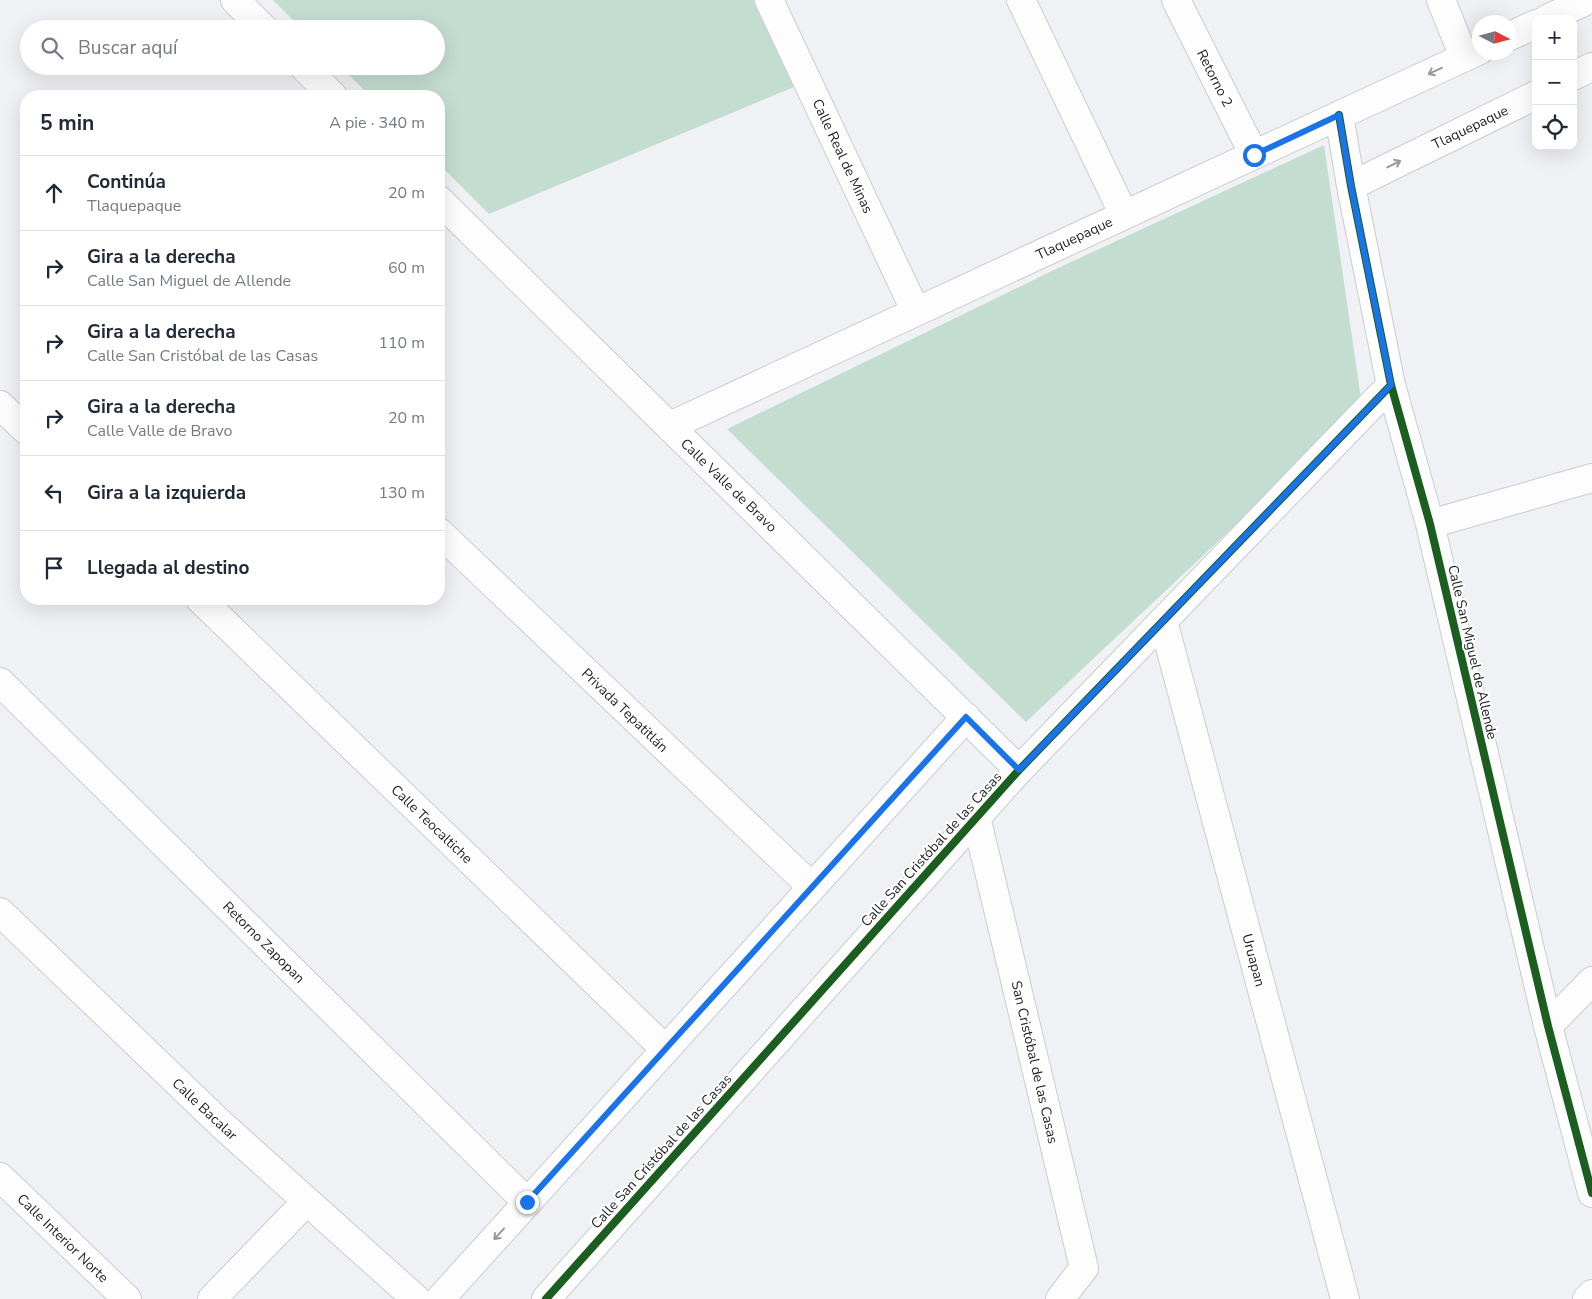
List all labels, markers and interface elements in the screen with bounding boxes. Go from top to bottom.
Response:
north arrow [1472,15,1517,60]
map controls [1532,15,1577,150]
button: + [1532,15,1577,60]
search box [20,20,445,75]
icon: search [38,34,66,62]
text: Buscar aquí [78,35,177,61]
street label: Retorno 2 [1192,46,1237,110]
button: − [1532,60,1577,105]
one-way arrow [1428,66,1443,76]
street label: Calle Real de Minas [808,96,878,217]
street label: Tlaquepaque [1429,101,1511,154]
button: locate [1532,105,1577,150]
text: 5 min [40,109,94,137]
text: A pie · 340 m [329,112,425,134]
route start [1243,144,1266,167]
one-way arrow [1387,159,1402,169]
text: Continúa [87,169,166,195]
icon: ahead [40,179,68,207]
text: 20 m [388,182,425,204]
text: Tlaquepaque [87,195,181,217]
street label: Tlaquepaque [1033,212,1116,264]
text: Gira a la derecha [87,244,236,270]
icon: right [40,254,68,282]
text: 60 m [388,257,425,279]
text: Calle San Miguel de Allende [87,270,291,292]
text: Gira a la derecha [87,319,236,345]
icon: right [40,329,68,357]
text: 110 m [378,332,425,354]
text: Calle San Cristóbal de las Casas [87,345,318,367]
text: Gira a la derecha [87,394,236,420]
icon: right [40,404,68,432]
text: 20 m [388,407,425,429]
text: Calle Valle de Bravo [87,420,232,442]
street label: Calle Valle de Bravo [676,434,781,537]
icon: left [40,479,68,507]
text: Gira a la izquierda [87,480,246,506]
text: 130 m [378,482,425,504]
icon: arrive [40,554,68,582]
text: Llegada al destino [87,555,249,581]
street label: Calle San Miguel de Allende [1443,563,1502,741]
street label: Privada Tepatitlán [577,664,672,757]
street label: Calle San Cristóbal de las Casas [857,768,1006,931]
street label: Calle Teocaltiche [387,781,477,868]
street label: Retorno Zapopan [219,897,309,987]
street label: Uruapan [1237,932,1270,989]
street label: San Cristóbal de las Casas [1007,979,1063,1146]
street label: Calle San Cristóbal de las Casas [587,1070,736,1233]
street label: Calle Bacalar [168,1074,242,1145]
street label: Calle Interior Norte [13,1190,112,1287]
route end [516,1191,539,1214]
one-way arrow [493,1227,505,1240]

